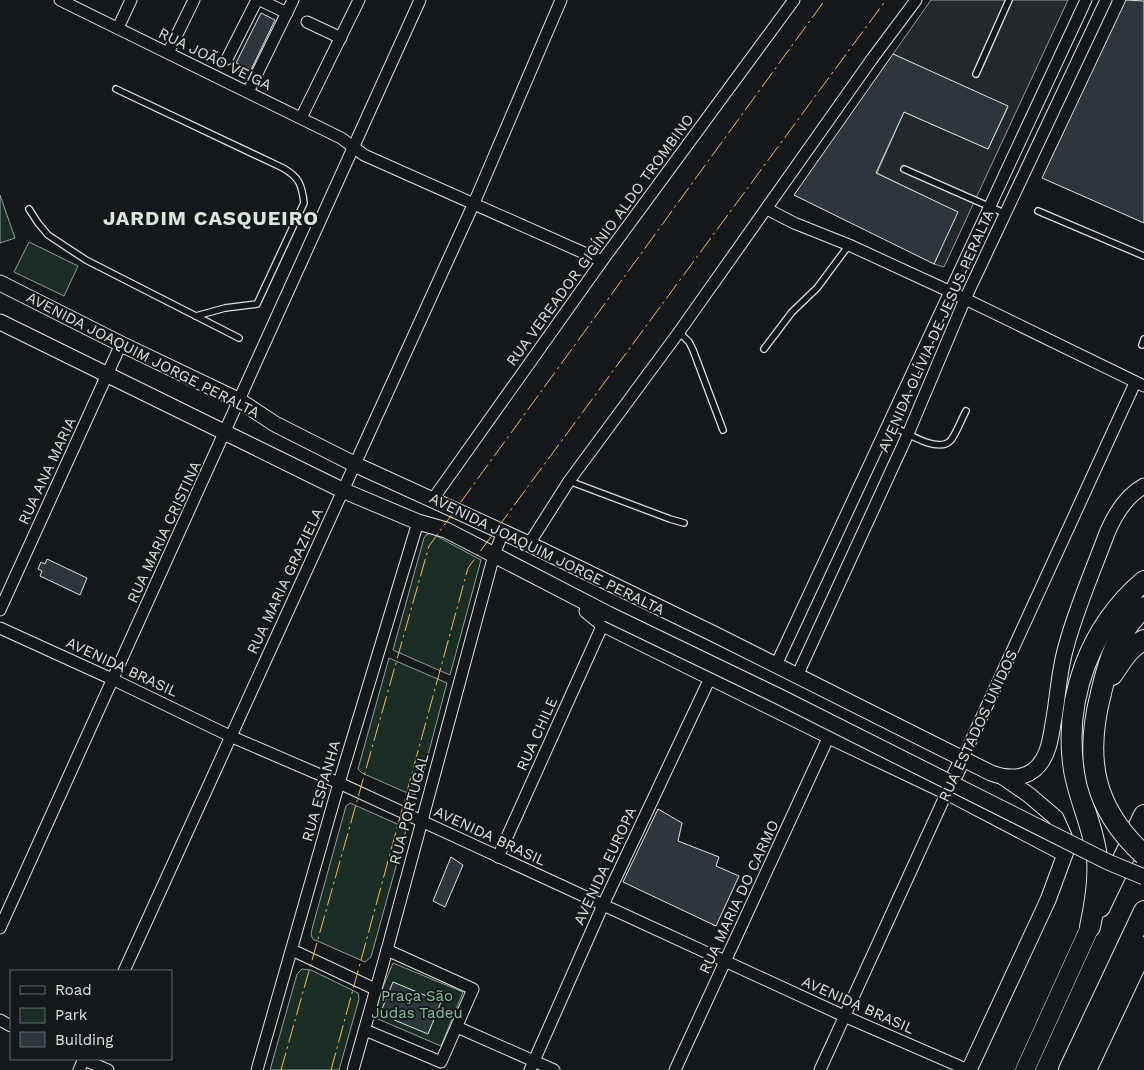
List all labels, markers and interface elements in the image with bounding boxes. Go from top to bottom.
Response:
street label: RUA JOÃO VEIGA [156,24,275,94]
street label: RUA VEREADOR GIGÍNIO ALDO TROMBINO [503,111,697,369]
district label: JARDIM CASQUEIRO [103,206,319,230]
street label: AVENIDA OLÍVIA DE JESUS PERALTA [874,207,998,455]
street label: AVENIDA JOAQUIM JORGE PERALTA [23,288,263,422]
street label: RUA ANA MARIA [14,414,80,528]
street label: RUA MARIA CRISTINA [123,458,205,606]
street label: AVENIDA JOAQUIM JORGE PERALTA [426,489,668,619]
street label: RUA MARIA GRAZIELA [243,505,327,657]
street label: AVENIDA BRASIL [63,633,181,701]
street label: RUA ESTADOS UNIDOS [935,647,1021,805]
street label: RUA CHILE [513,694,561,774]
street label: RUA ESPANHA [298,738,344,844]
street label: RUA PORTUGAL [386,752,432,866]
street label: AVENIDA BRASIL [431,802,549,870]
street label: AVENIDA EUROPA [570,804,640,928]
street label: RUA MARIA DO CARMO [695,817,783,977]
legend [10,970,172,1060]
street label: AVENIDA BRASIL [799,972,917,1038]
text: Road [55,981,92,999]
park label: Praça São Judas Tadeu [371,987,463,1022]
text: Park [55,1006,88,1024]
text: Building [55,1031,113,1049]

